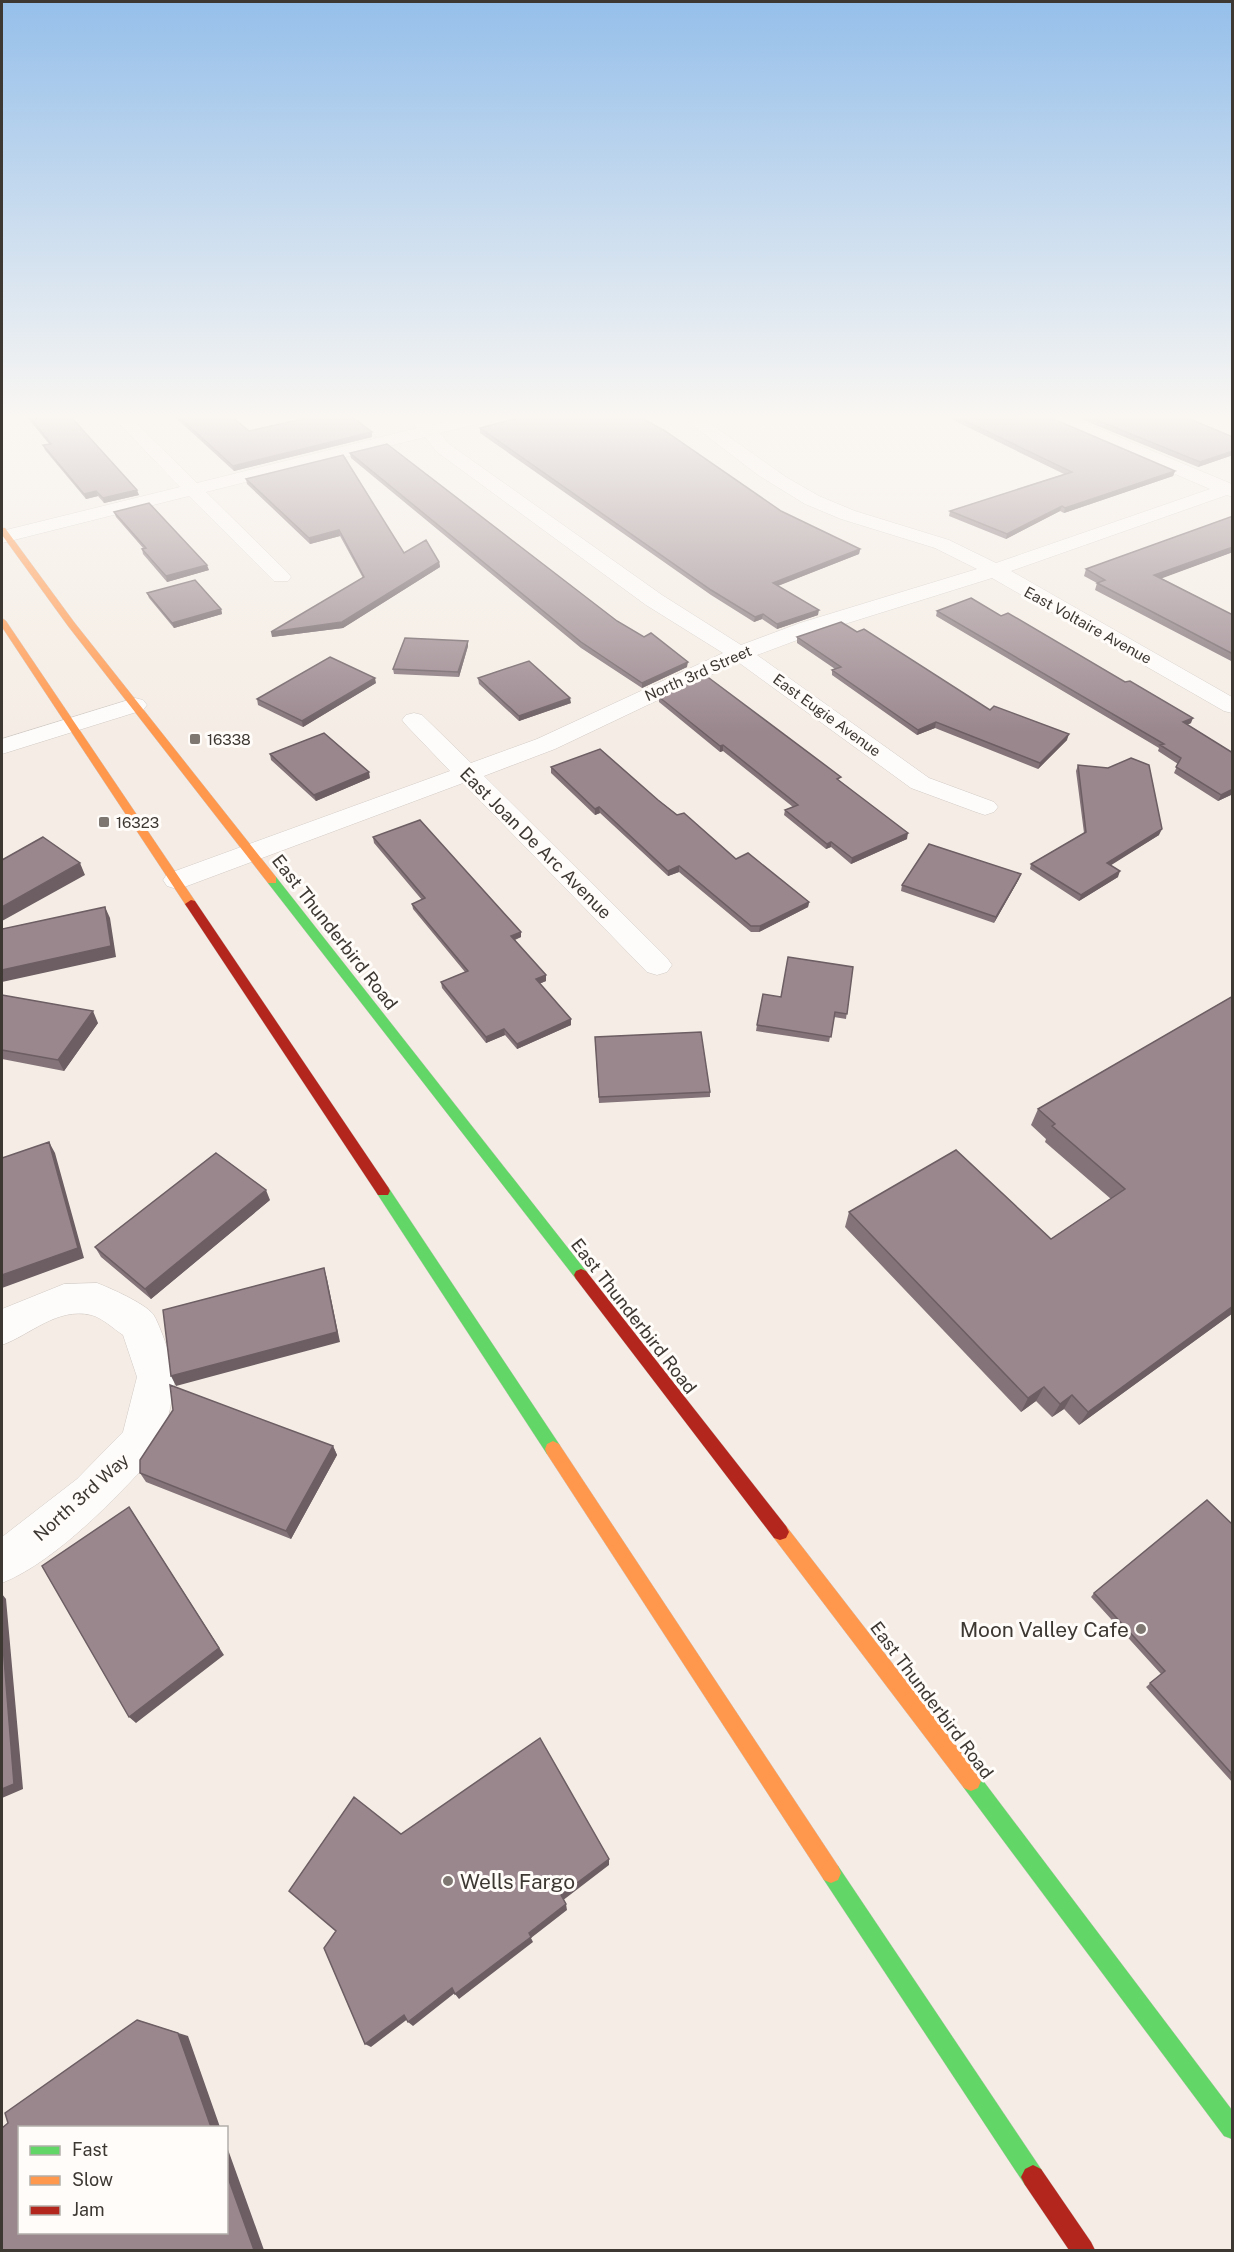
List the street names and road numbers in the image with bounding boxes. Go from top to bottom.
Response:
street label: East Voltaire Avenue [1021,583,1155,667]
street label: North 3rd Street [642,642,754,704]
street label: East Eugie Avenue [770,670,884,760]
street label: East Joan De Arc Avenue [456,763,616,923]
street label: East Thunderbird Road [268,850,402,1014]
street label: East Thunderbird Road [567,1234,701,1398]
street label: North 3rd Way [29,1449,133,1545]
street label: East Thunderbird Road [866,1617,998,1783]

